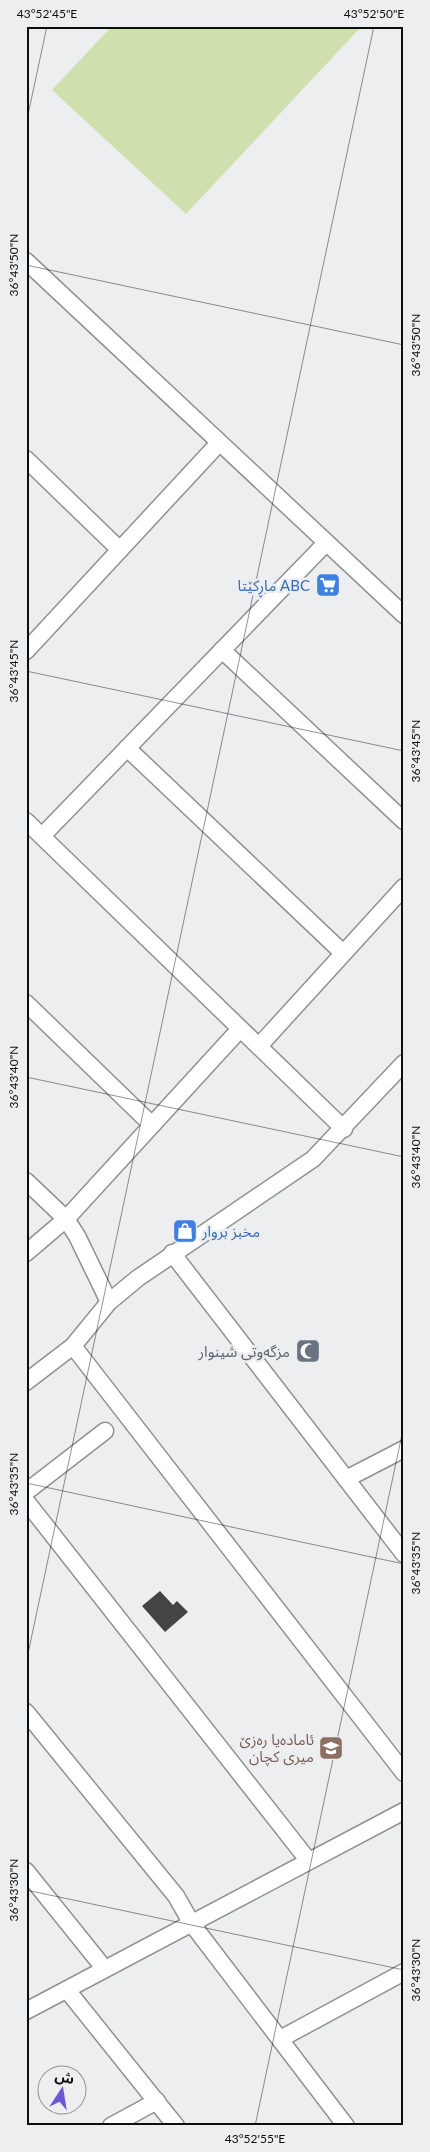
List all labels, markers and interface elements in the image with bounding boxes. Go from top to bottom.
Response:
text: 43°52'45"E [17,6,77,21]
text: 43°52'50"E [344,6,404,21]
text: 36°43'50"N [6,234,21,296]
text: 36°43'50"N [408,314,423,376]
supermarket icon: ماڕکێتا ABC [315,572,341,598]
place label: ماڕکێتا ABC [237,576,310,598]
text: 36°43'45"N [6,640,21,702]
text: 36°43'45"N [408,720,423,782]
text: 36°43'40"N [6,1046,21,1108]
text: 36°43'40"N [408,1126,423,1188]
shop icon: مخبز بروار [172,1218,198,1244]
place label: مخبز بروار [201,1222,260,1241]
mosque icon: مزگەوتی شينوار [295,1338,321,1364]
place label: مزگەوتی شينوار [198,1342,290,1361]
text: 36°43'35"N [6,1453,21,1515]
text: 36°43'35"N [408,1532,423,1594]
place label: ئامادەيا رەزێ ميرى كچان [240,1730,314,1767]
school or university icon: ئامادەيا رەزێ ميرى كچان [318,1735,344,1761]
text: 36°43'30"N [6,1859,21,1921]
text: 36°43'30"N [408,1939,423,2001]
north arrow [38,2064,88,2114]
text: ش [54,2066,76,2087]
text: 43°52'55"E [225,2131,285,2146]

